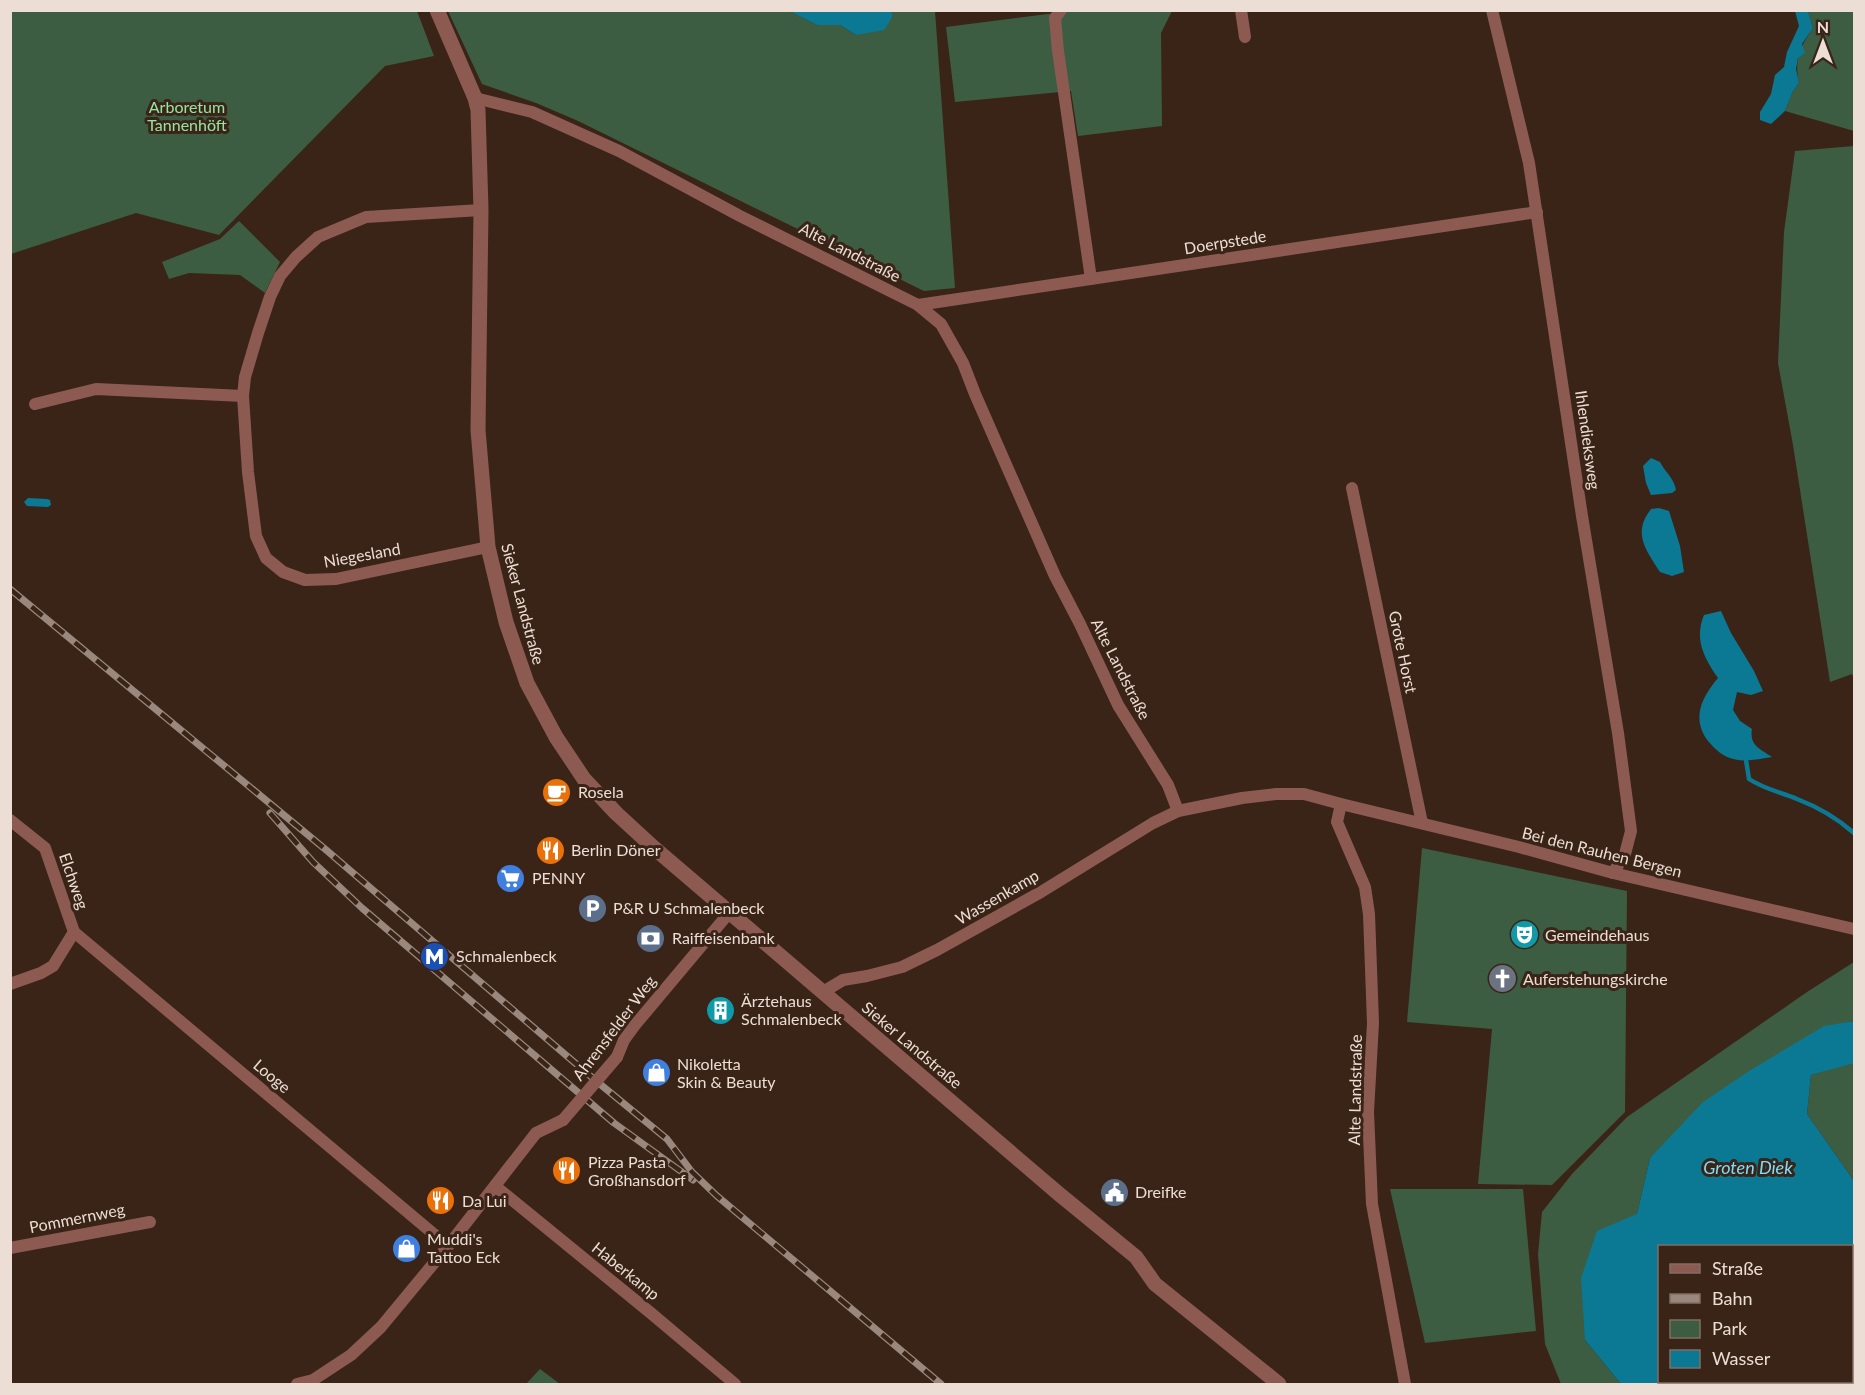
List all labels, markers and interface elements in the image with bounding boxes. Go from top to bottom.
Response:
north arrow [1793,12,1853,72]
text: N [1817,17,1829,36]
park label: Arboretum Tannenhöft [147,97,227,134]
street label: Alte Landstraße [796,218,904,285]
street label: Doerpstede [1183,226,1267,257]
street label: Ihlendieksweg [1572,389,1605,491]
street label: Niegesland [322,538,402,571]
street label: Sieker Landstraße [498,541,549,667]
street label: Grote Horst [1385,609,1422,695]
street label: Alte Landstraße [1088,615,1155,723]
cafe icon: Rosela [541,776,573,808]
place label: Rosela [578,782,624,801]
street label: Bei den Rauhen Bergen [1520,822,1684,881]
restaurant icon: Berlin Döner [534,834,566,866]
place label: Berlin Döner [571,840,661,859]
street label: Elchweg [56,850,93,912]
supermarket icon: PENNY [495,862,527,894]
street label: Wassenkamp [952,865,1042,928]
place label: PENNY [532,868,585,887]
parking icon: P&R U Schmalenbeck [576,892,608,924]
place label: P&R U Schmalenbeck [613,898,765,917]
theatre icon: Gemeindehaus [1508,919,1540,951]
bank icon: Raiffeisenbank [635,922,667,954]
place label: Gemeindehaus [1545,925,1650,944]
place label: Raiffeisenbank [672,928,776,947]
metro station icon: Schmalenbeck [419,940,451,972]
place label: Schmalenbeck [456,946,558,965]
church icon: Auferstehungskirche [1486,963,1518,995]
place label: Auferstehungskirche [1523,969,1668,988]
street label: Ahrensfelder Weg [568,972,659,1084]
place label: Ärztehaus Schmalenbeck [741,991,843,1028]
building icon: Ärztehaus Schmalenbeck [704,994,736,1026]
street label: Sieker Landstraße [858,997,966,1092]
street label: Alte Landstraße [1344,1034,1365,1146]
place label: Nikoletta Skin & Beauty [677,1054,776,1091]
street label: Looge [250,1055,295,1097]
shop icon: Nikoletta Skin & Beauty [640,1057,672,1089]
place label: Pizza Pasta Großhansdorf [588,1152,686,1189]
restaurant icon: Pizza Pasta Großhansdorf [551,1155,583,1187]
water label: Groten Diek [1703,1156,1793,1178]
public building icon: Dreifke [1098,1176,1130,1208]
place label: Dreifke [1135,1182,1187,1201]
restaurant icon: Da Lui [425,1185,457,1217]
place label: Da Lui [462,1191,507,1210]
street label: Pommernweg [27,1199,126,1236]
place label: Muddi's Tattoo Eck [427,1229,501,1266]
shop icon: Muddi's Tattoo Eck [390,1232,422,1264]
street label: Haberkamp [589,1238,664,1304]
legend [1658,1245,1853,1383]
text: Straße [1712,1257,1763,1279]
text: Bahn [1712,1287,1753,1309]
text: Park [1712,1317,1748,1339]
text: Wasser [1712,1347,1771,1369]

